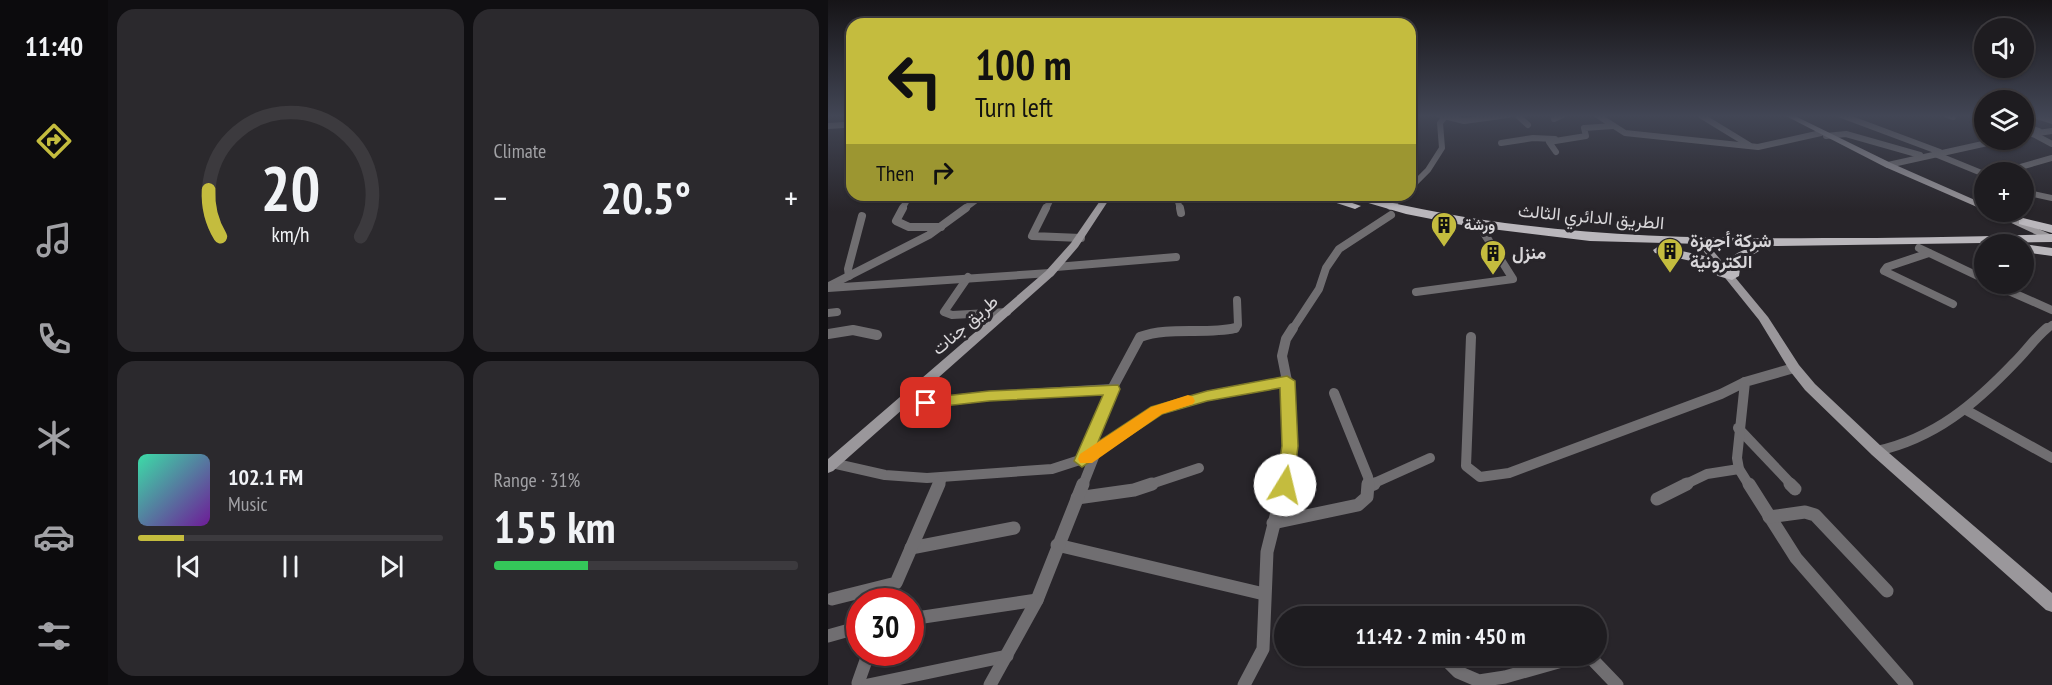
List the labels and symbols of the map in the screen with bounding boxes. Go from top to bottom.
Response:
street label: الطريق الدائري الثالث [1517,199,1665,238]
building icon: ورشة [1429,210,1459,248]
place label: ورشة [1464,215,1495,234]
place label: شركة أجهزة الكترونية [1690,229,1772,273]
building icon: شركة أجهزة الكترونية [1655,236,1685,274]
building icon: منزل [1478,238,1508,276]
place label: منزل [1512,241,1547,264]
street label: طريق جنات [927,290,1003,360]
pin [900,377,951,428]
position arrow [1253,453,1317,517]
speed limit sign: 30 [846,588,924,666]

